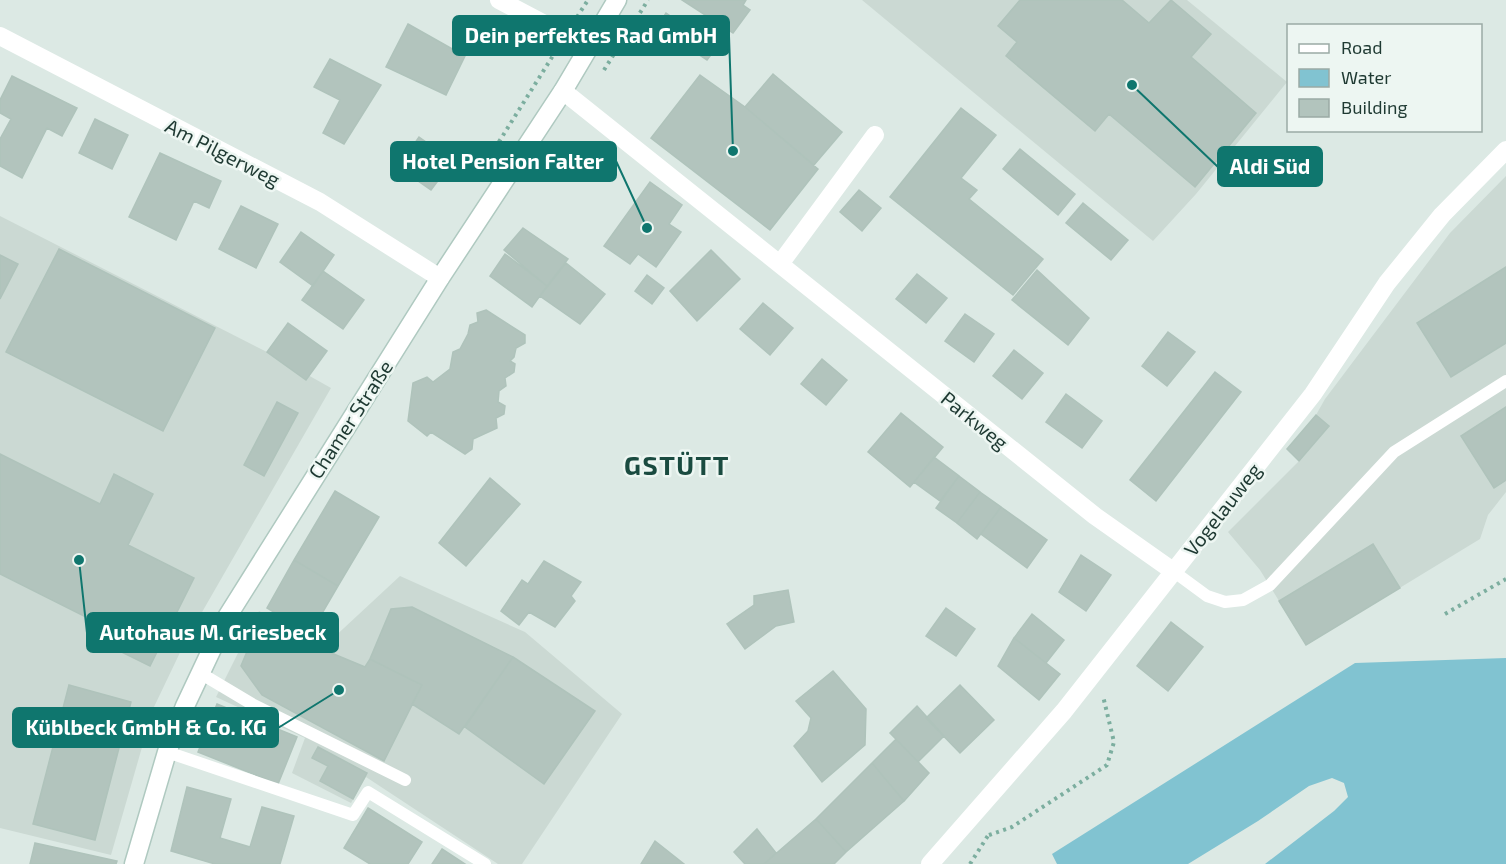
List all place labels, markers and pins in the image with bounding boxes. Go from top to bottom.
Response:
callout: Dein perfektes Rad GmbH [453,16,729,55]
callout: Hotel Pension Falter [391,142,616,181]
callout: Aldi Süd [1218,147,1322,186]
callout: Autohaus M. Griesbeck [87,613,338,652]
callout: Küblbeck GmbH & Co. KG [13,708,278,747]

